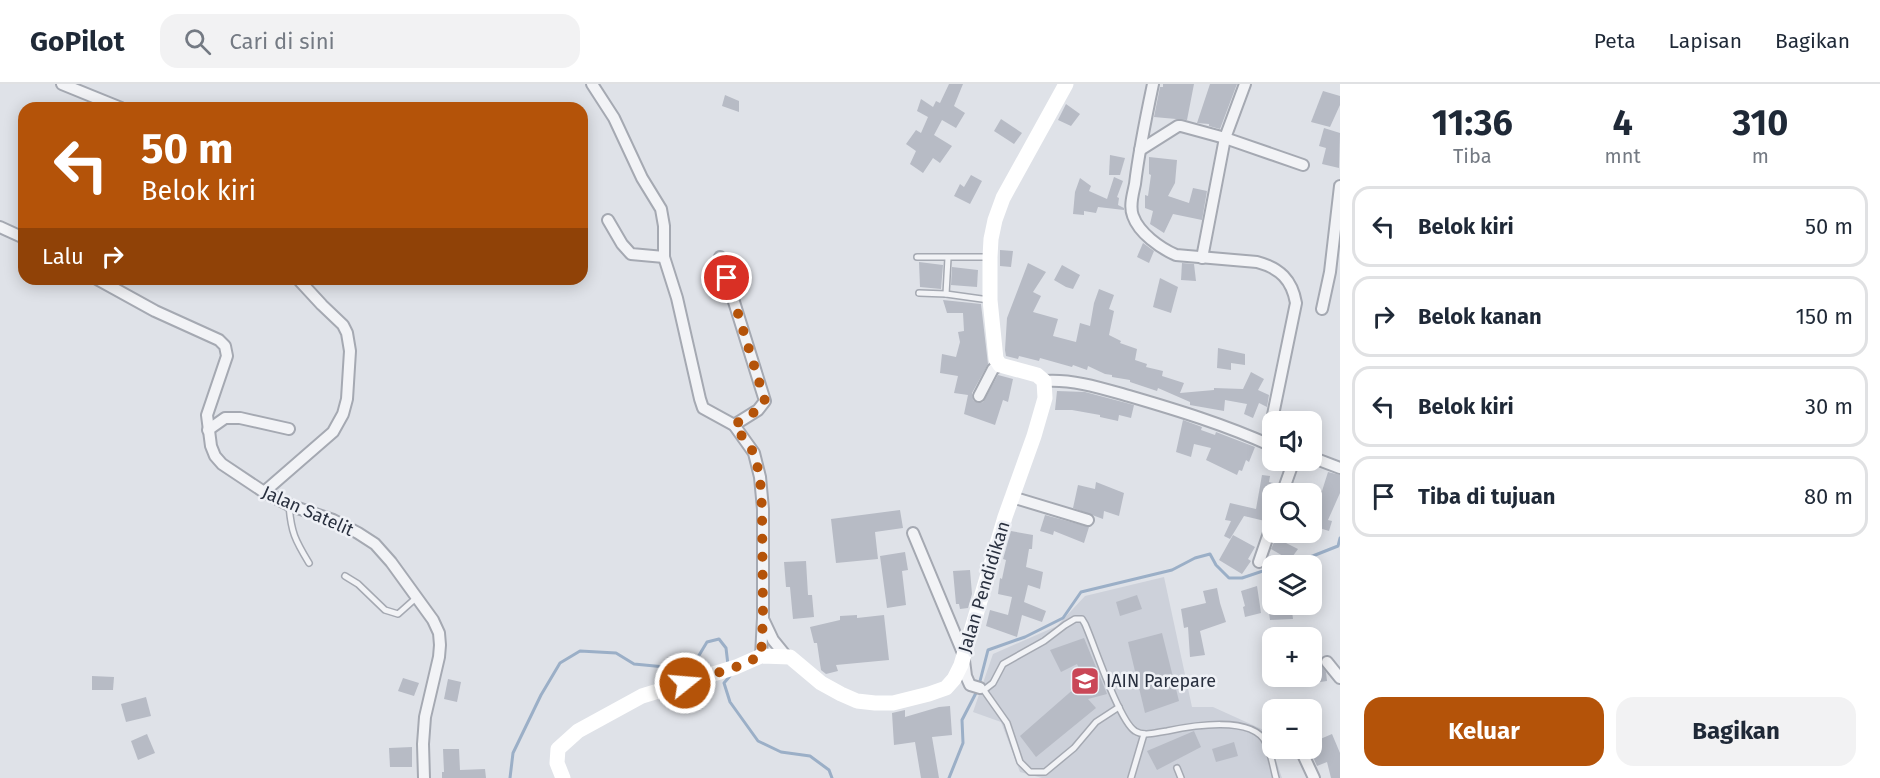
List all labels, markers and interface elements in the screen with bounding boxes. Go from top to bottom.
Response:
search box [160,14,580,68]
text: GoPilot [30,25,124,58]
icon: search [181,25,214,58]
text: Cari di sini [229,28,335,55]
text: Peta [1594,28,1636,54]
text: Lapisan [1669,28,1742,54]
text: Bagikan [1775,28,1850,54]
text: 11:36 [1432,101,1513,145]
text: 4 [1612,101,1633,145]
text: 310 [1733,101,1788,145]
text: 50 m [141,124,234,174]
icon: left [42,126,120,204]
text: Tiba [1453,144,1492,168]
text: mnt [1605,144,1641,168]
text: m [1752,144,1769,168]
text: Belok kiri [141,175,256,207]
icon: left [1367,210,1400,243]
text: Belok kiri [1418,213,1514,240]
text: 50 m [1805,213,1853,240]
icon: right [96,240,129,273]
text: Lalu [42,243,84,270]
pin [701,252,752,303]
icon: arrive [710,261,743,294]
icon: right [1367,300,1400,333]
text: Belok kanan [1418,303,1542,330]
text: 150 m [1795,303,1853,330]
icon: left [1367,390,1400,423]
text: Belok kiri [1418,393,1514,420]
text: 30 m [1805,393,1853,420]
map controls [1262,411,1322,759]
button: sound [1262,411,1322,471]
icon: arrive [1367,480,1400,513]
street label: Jalan Satelit [259,481,358,541]
button: search [1262,483,1322,543]
text: Tiba di tujuan [1418,483,1555,510]
text: 80 m [1804,483,1853,510]
street label: Jalan Pendidikan [954,518,1014,656]
button: layers [1262,555,1322,615]
button: + [1262,627,1322,687]
position arrow [653,651,717,715]
school or university icon: IAIN Parepare [1069,665,1101,697]
place label: IAIN Parepare [1106,670,1216,692]
button: Keluar [1364,697,1604,766]
button: Bagikan [1616,697,1856,766]
button: − [1262,699,1322,759]

